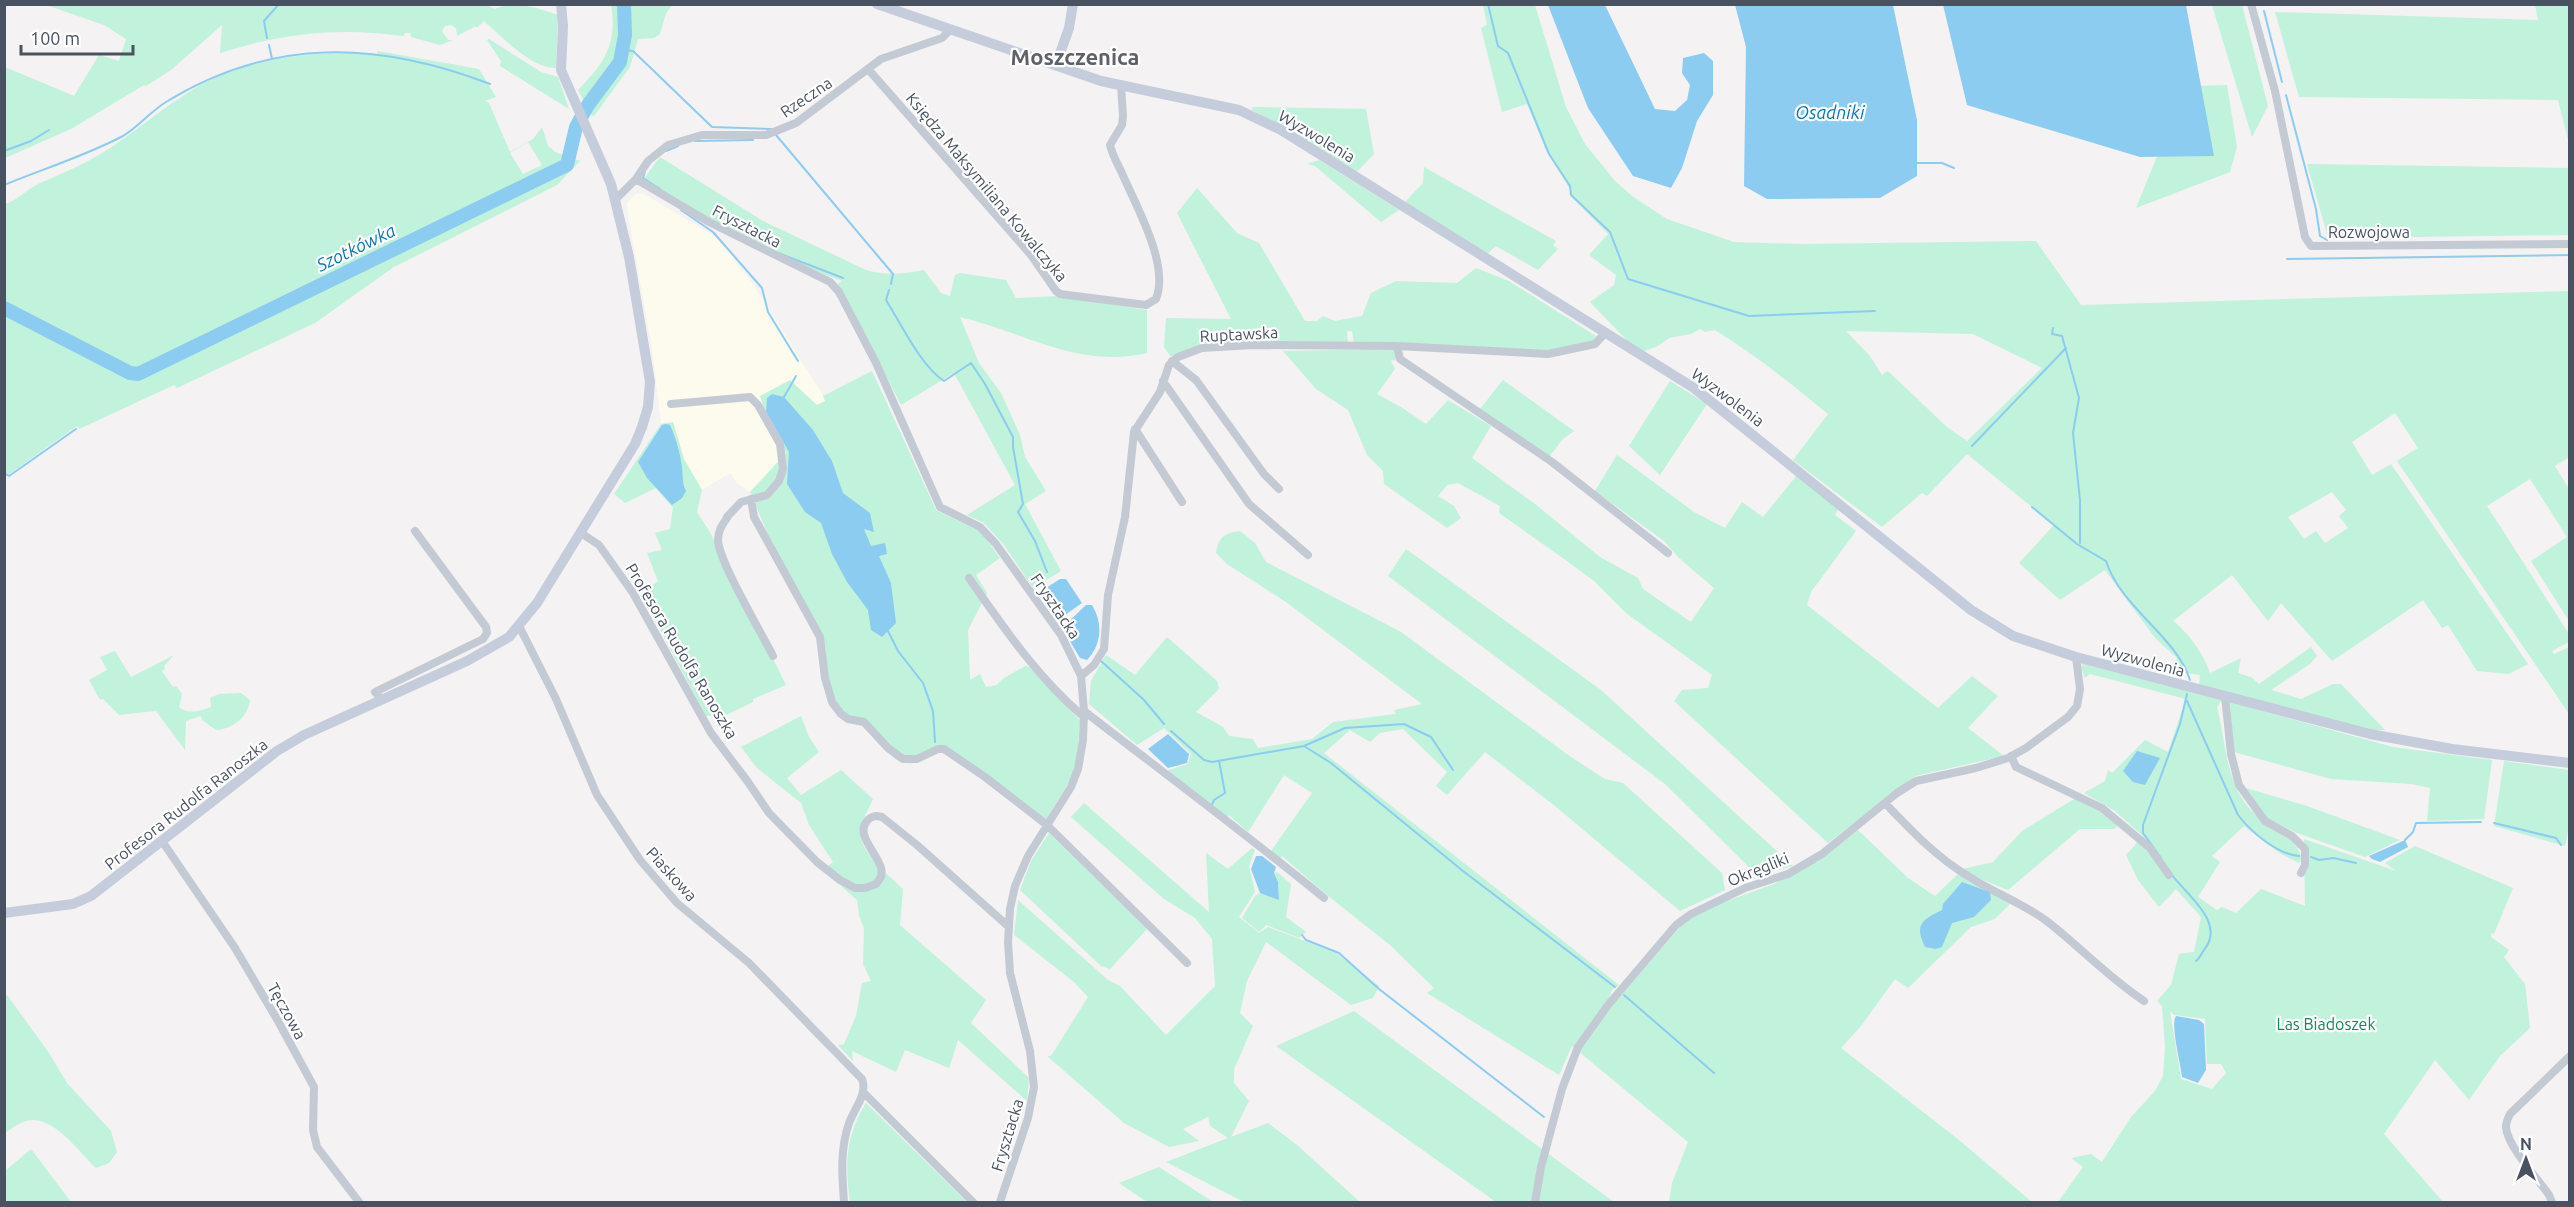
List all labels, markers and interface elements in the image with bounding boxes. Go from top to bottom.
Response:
scale bar [21,18,134,56]
text: 100 m [30,28,80,48]
district label: Moszczenica [1011,44,1139,69]
street label: Rzeczna [777,73,835,121]
street label: Księdza Maksymiliana Kowalczyka [903,89,1071,285]
water label: Osadniki [1795,102,1865,122]
street label: Wyzwolenia [1276,106,1358,166]
street label: Frysztacka [710,201,784,251]
water label: Szotkówka [312,219,398,275]
street label: Rozwojowa [2328,223,2410,241]
street label: Ruptawska [1199,323,1279,345]
street label: Wyzwolenia [1688,364,1768,430]
street label: Profesora Rudolfa Ranoszka [622,560,742,742]
street label: Frysztacka [1028,570,1084,642]
street label: Wyzwolenia [2099,640,2187,680]
street label: Profesora Rudolfa Ranoszka [101,735,271,873]
street label: Piaskowa [643,843,701,905]
street label: Okręgliki [1725,849,1791,889]
street label: Tęczowa [264,980,310,1042]
park label: Las Biadoszek [2276,1015,2376,1033]
street label: Frysztacka [987,1097,1027,1173]
north arrow [2496,1129,2556,1189]
text: N [2520,1135,2532,1153]

